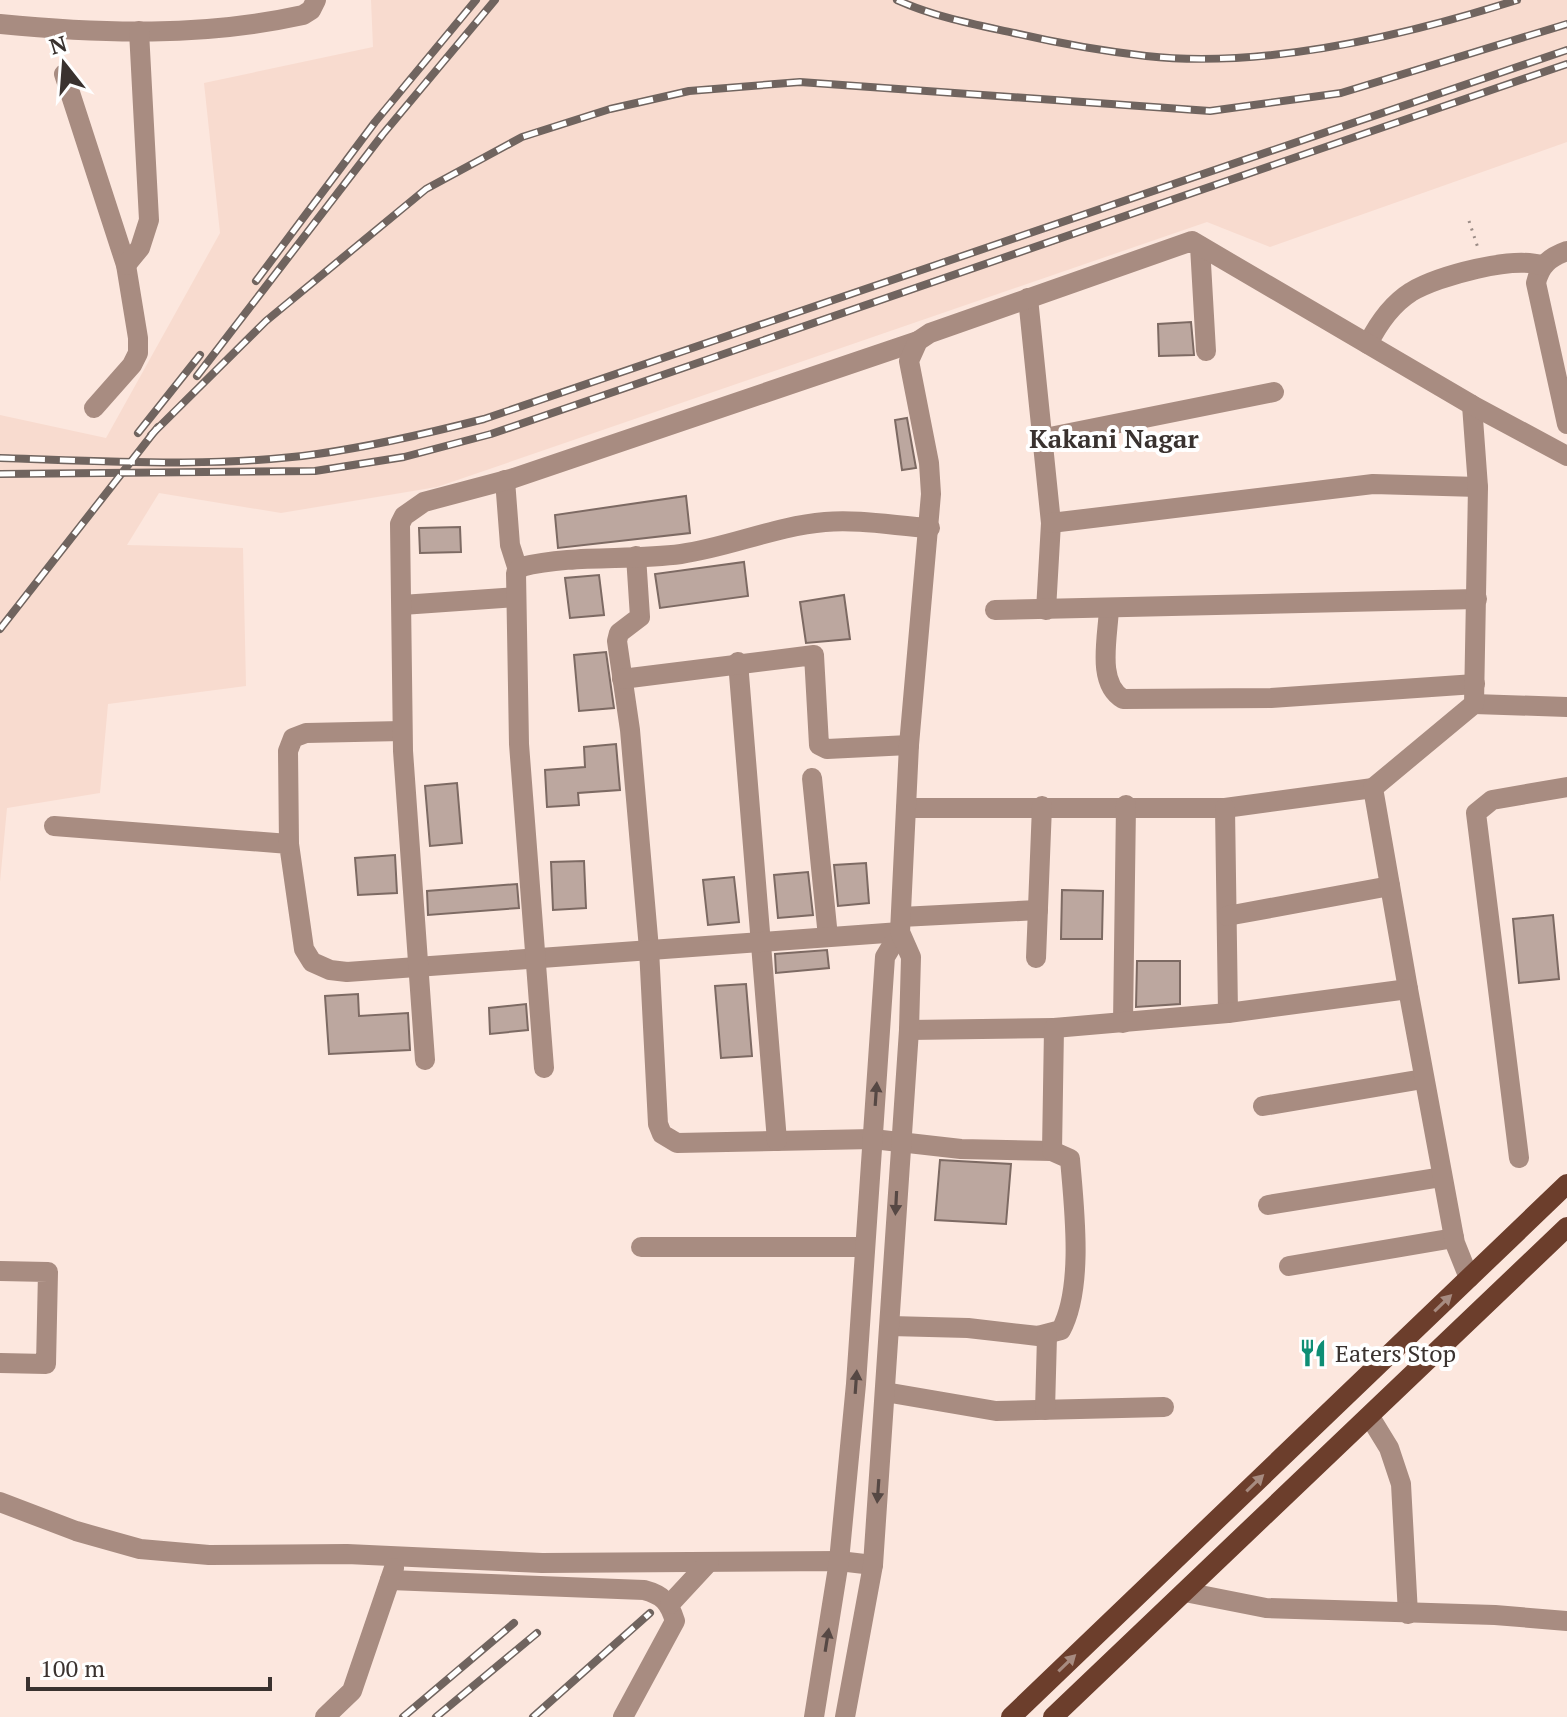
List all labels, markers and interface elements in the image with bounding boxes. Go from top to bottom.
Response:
north arrow [24,24,104,104]
text: N [46,28,71,61]
district label: Kakani Nagar [1029,421,1200,455]
one-way arrow [870,1081,883,1106]
one-way arrow [890,1191,903,1216]
one-way arrow [1433,1295,1452,1313]
place label: Eaters Stop [1335,1337,1456,1369]
restaurant icon: Eaters Stop [1298,1338,1328,1368]
one-way arrow [850,1369,863,1394]
one-way arrow [1245,1474,1264,1493]
one-way arrow [871,1479,884,1504]
one-way arrow [821,1627,833,1652]
scale bar [28,1641,270,1691]
text: 100 m [40,1652,105,1684]
one-way arrow [1057,1654,1076,1673]

